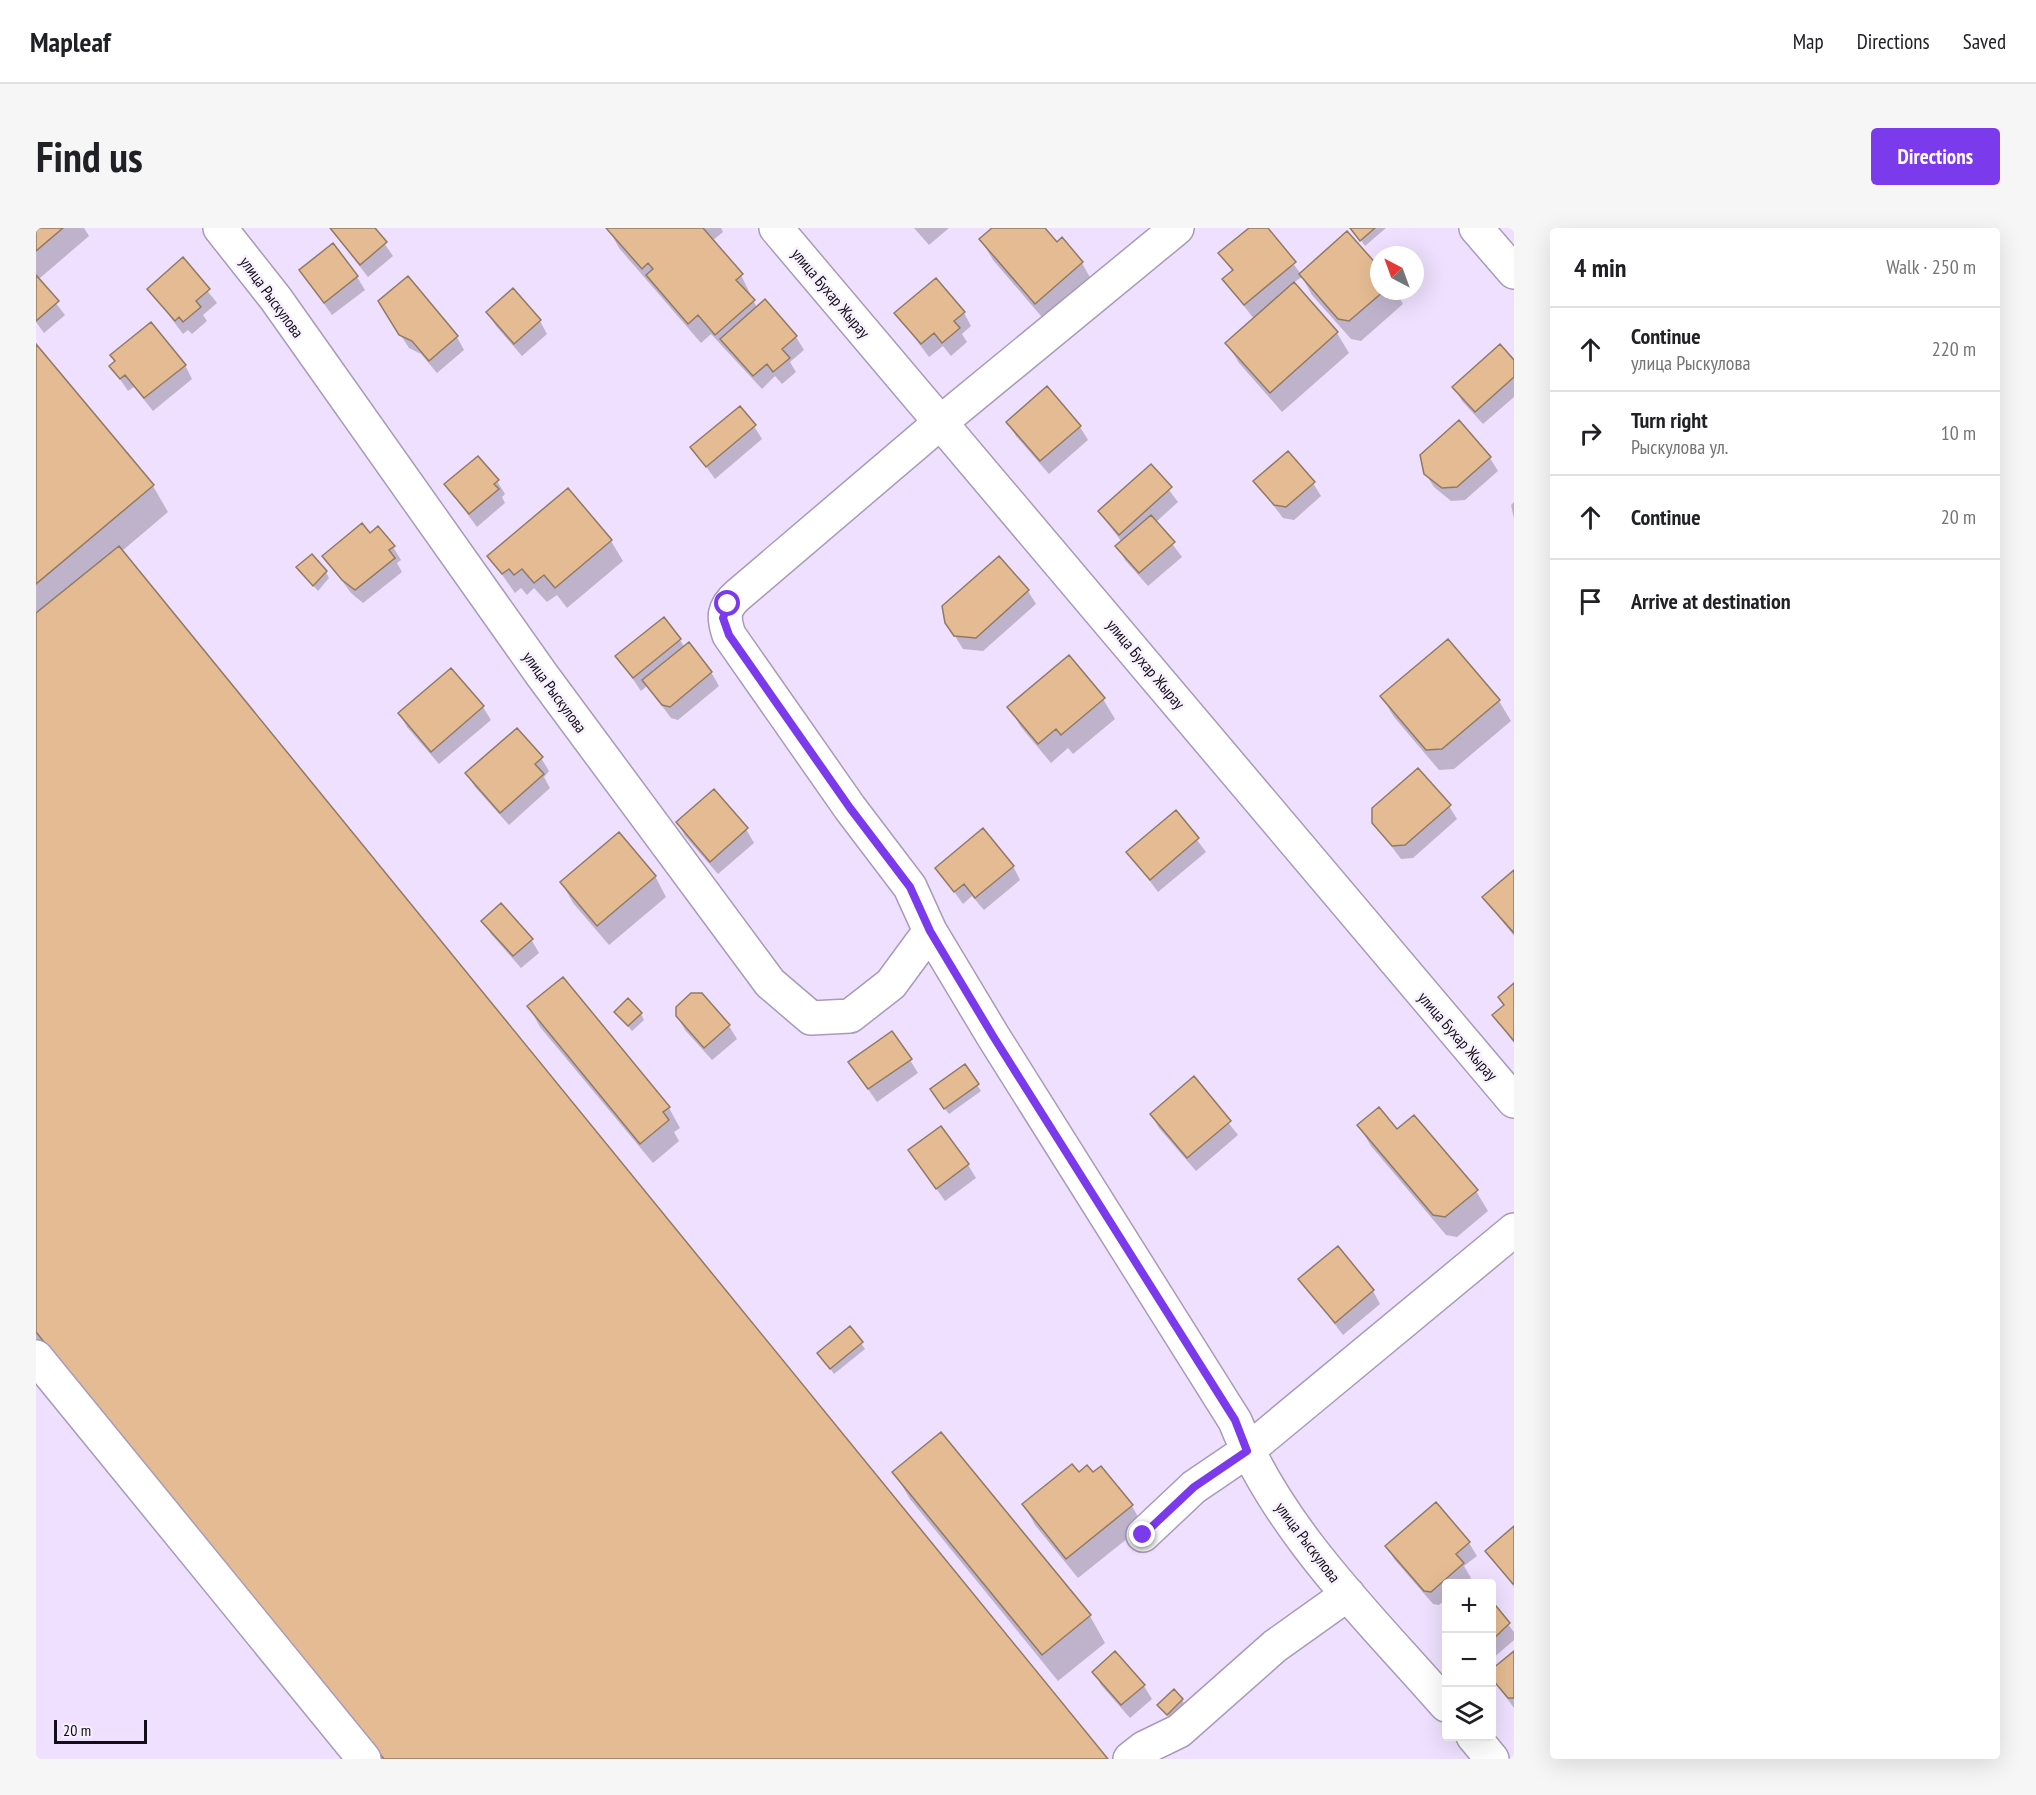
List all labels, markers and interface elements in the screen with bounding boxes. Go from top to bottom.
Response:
text: Mapleaf [30,23,111,60]
text: Map [1793,28,1824,55]
text: Directions [1857,28,1930,55]
text: Saved [1963,28,2006,55]
button: Directions [1871,128,2000,185]
text: Find us [36,129,143,184]
street label: улица Бухар Жырау [788,244,874,342]
north arrow [1370,246,1424,300]
text: 4 min [1574,251,1627,284]
street label: улица Рыскулова [236,252,308,342]
text: Walk · 250 m [1886,254,1976,280]
text: Continue [1631,322,1701,350]
icon: ahead [1574,333,1607,366]
text: 220 m [1932,336,1976,362]
text: улица Рыскулова [1631,350,1751,376]
text: Turn right [1631,406,1708,434]
icon: right [1574,417,1607,450]
text: 10 m [1941,420,1976,446]
text: Рыскулова ул. [1631,434,1728,460]
icon: ahead [1574,501,1607,534]
text: Continue [1631,503,1701,531]
text: 20 m [1941,504,1976,530]
icon: arrive [1574,585,1607,618]
text: Arrive at destination [1631,587,1791,615]
route start [714,590,740,616]
street label: улица Бухар Жырау [1103,615,1189,713]
street label: улица Рыскулова [519,647,591,737]
street label: улица Бухар Жырау [1414,987,1502,1085]
street label: улица Рыскулова [1271,1498,1345,1586]
route end [1129,1521,1155,1547]
map controls [1442,1579,1496,1741]
button: + [1442,1579,1496,1633]
button: − [1442,1633,1496,1687]
button: layers [1442,1687,1496,1741]
scale bar [54,1717,147,1744]
text: 20 m [63,1720,91,1740]

